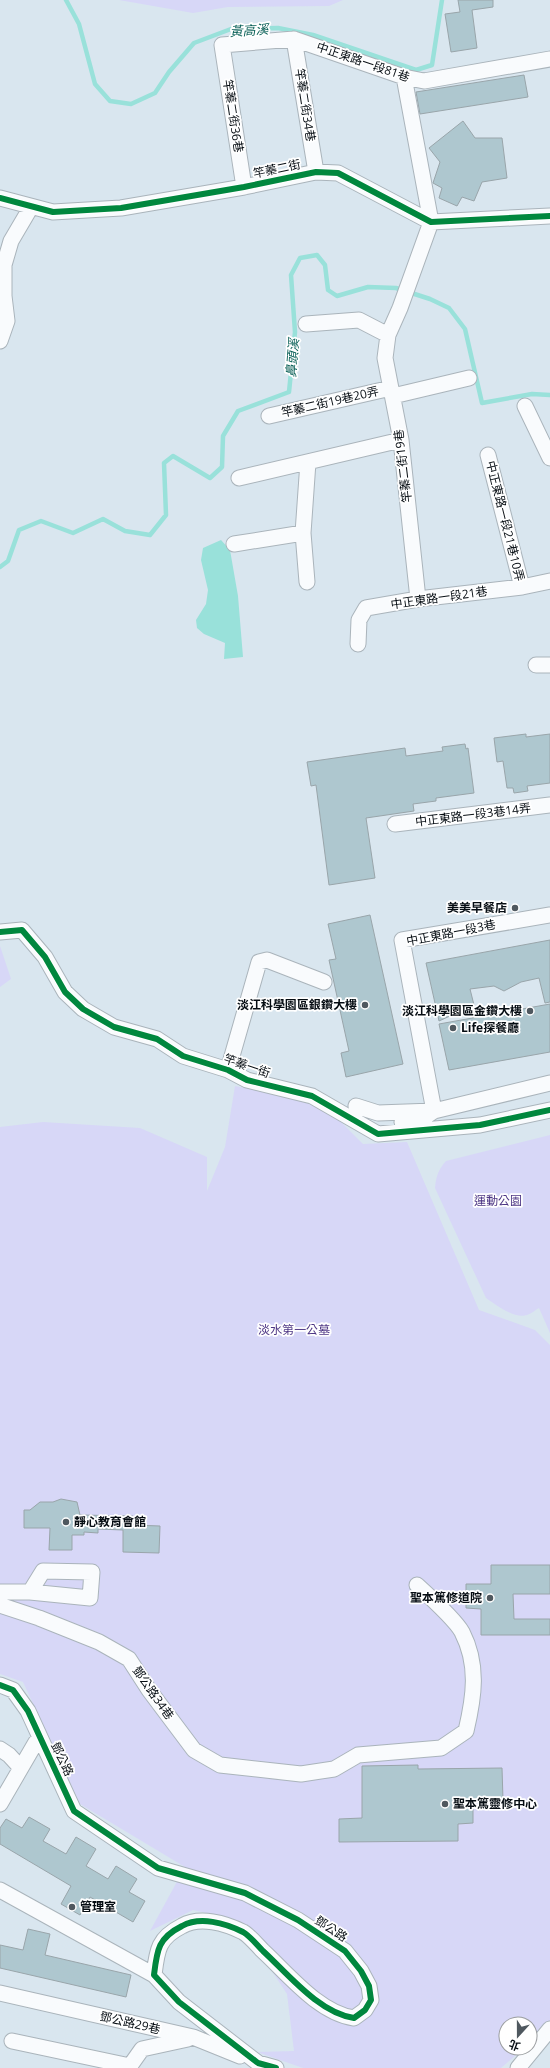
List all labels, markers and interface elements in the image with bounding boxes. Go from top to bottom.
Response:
water label: 黃高溪 [229,20,271,40]
street label: 中正東路一段81巷 [314,38,412,85]
street label: 竿蓁二街34巷 [291,67,320,143]
street label: 竿蓁二街36巷 [219,78,248,154]
street label: 竿蓁二街 [252,155,302,182]
water label: 鼻頭溪 [281,336,303,378]
street label: 竿蓁二街19巷20弄 [280,382,380,421]
street label: 竿蓁二街19巷 [390,428,415,504]
street label: 中正東路一段21巷10弄 [482,459,529,583]
street label: 中正東路一段21巷 [389,582,489,613]
street label: 中正東路一段3巷14弄 [414,799,532,830]
place label: 美美早餐店 [447,899,507,916]
marker: 美美早餐店 [510,903,520,913]
street label: 中正東路一段3巷 [405,915,497,950]
place label: 淡江科學園區銀鑽大樓 [237,996,357,1013]
marker: 淡江科學園區銀鑽大樓 [360,1000,370,1010]
place label: 淡江科學園區金鑽大樓 [402,1002,522,1019]
marker: 淡江科學園區金鑽大樓 [525,1006,535,1016]
place label: Life探餐廳 [461,1019,519,1036]
marker: Life探餐廳 [448,1023,458,1033]
street label: 竿蓁一街 [222,1050,273,1081]
park label: 運動公園 [474,1192,522,1209]
park label: 淡水第一公墓 [258,1321,330,1338]
place label: 靜心教育會館 [74,1513,146,1530]
marker: 靜心教育會館 [61,1517,71,1527]
place label: 聖本篤修道院 [410,1589,482,1606]
marker: 聖本篤修道院 [485,1593,495,1603]
street label: 鄧公路34巷 [129,1663,178,1723]
street label: 鄧公路 [47,1739,78,1779]
place label: 聖本篤靈修中心 [453,1795,537,1812]
marker: 聖本篤靈修中心 [440,1799,450,1809]
place label: 管理室 [80,1898,116,1915]
marker: 管理室 [67,1902,77,1912]
street label: 鄧公路 [312,1912,351,1946]
street label: 鄧公路29巷 [98,2007,162,2038]
north arrow [498,2016,538,2056]
text: 北 [506,2037,522,2055]

